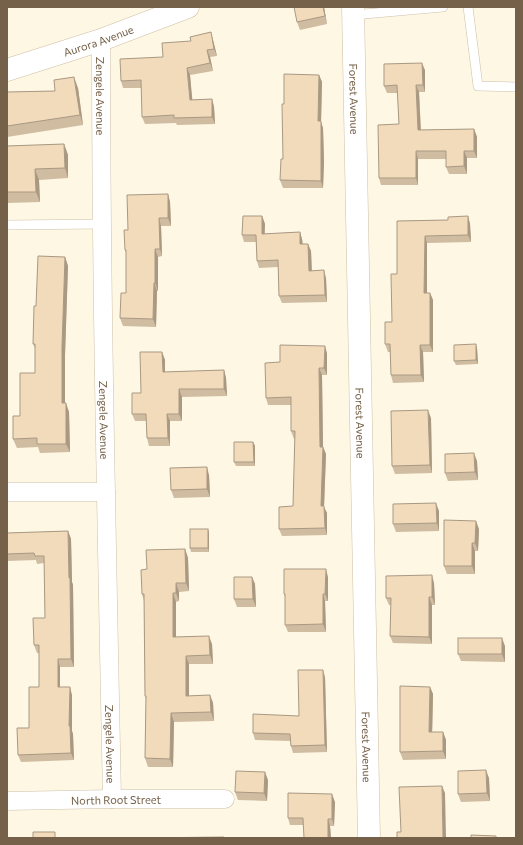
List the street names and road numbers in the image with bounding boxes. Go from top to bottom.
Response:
street label: Aurora Avenue [62,22,135,58]
street label: Zengele Avenue [95,57,108,136]
street label: Forest Avenue [348,63,362,135]
street label: Zengele Avenue [97,381,112,460]
street label: Forest Avenue [354,387,368,459]
street label: Zengele Avenue [104,704,118,784]
street label: Forest Avenue [360,711,374,783]
street label: North Root Street [71,793,162,806]

